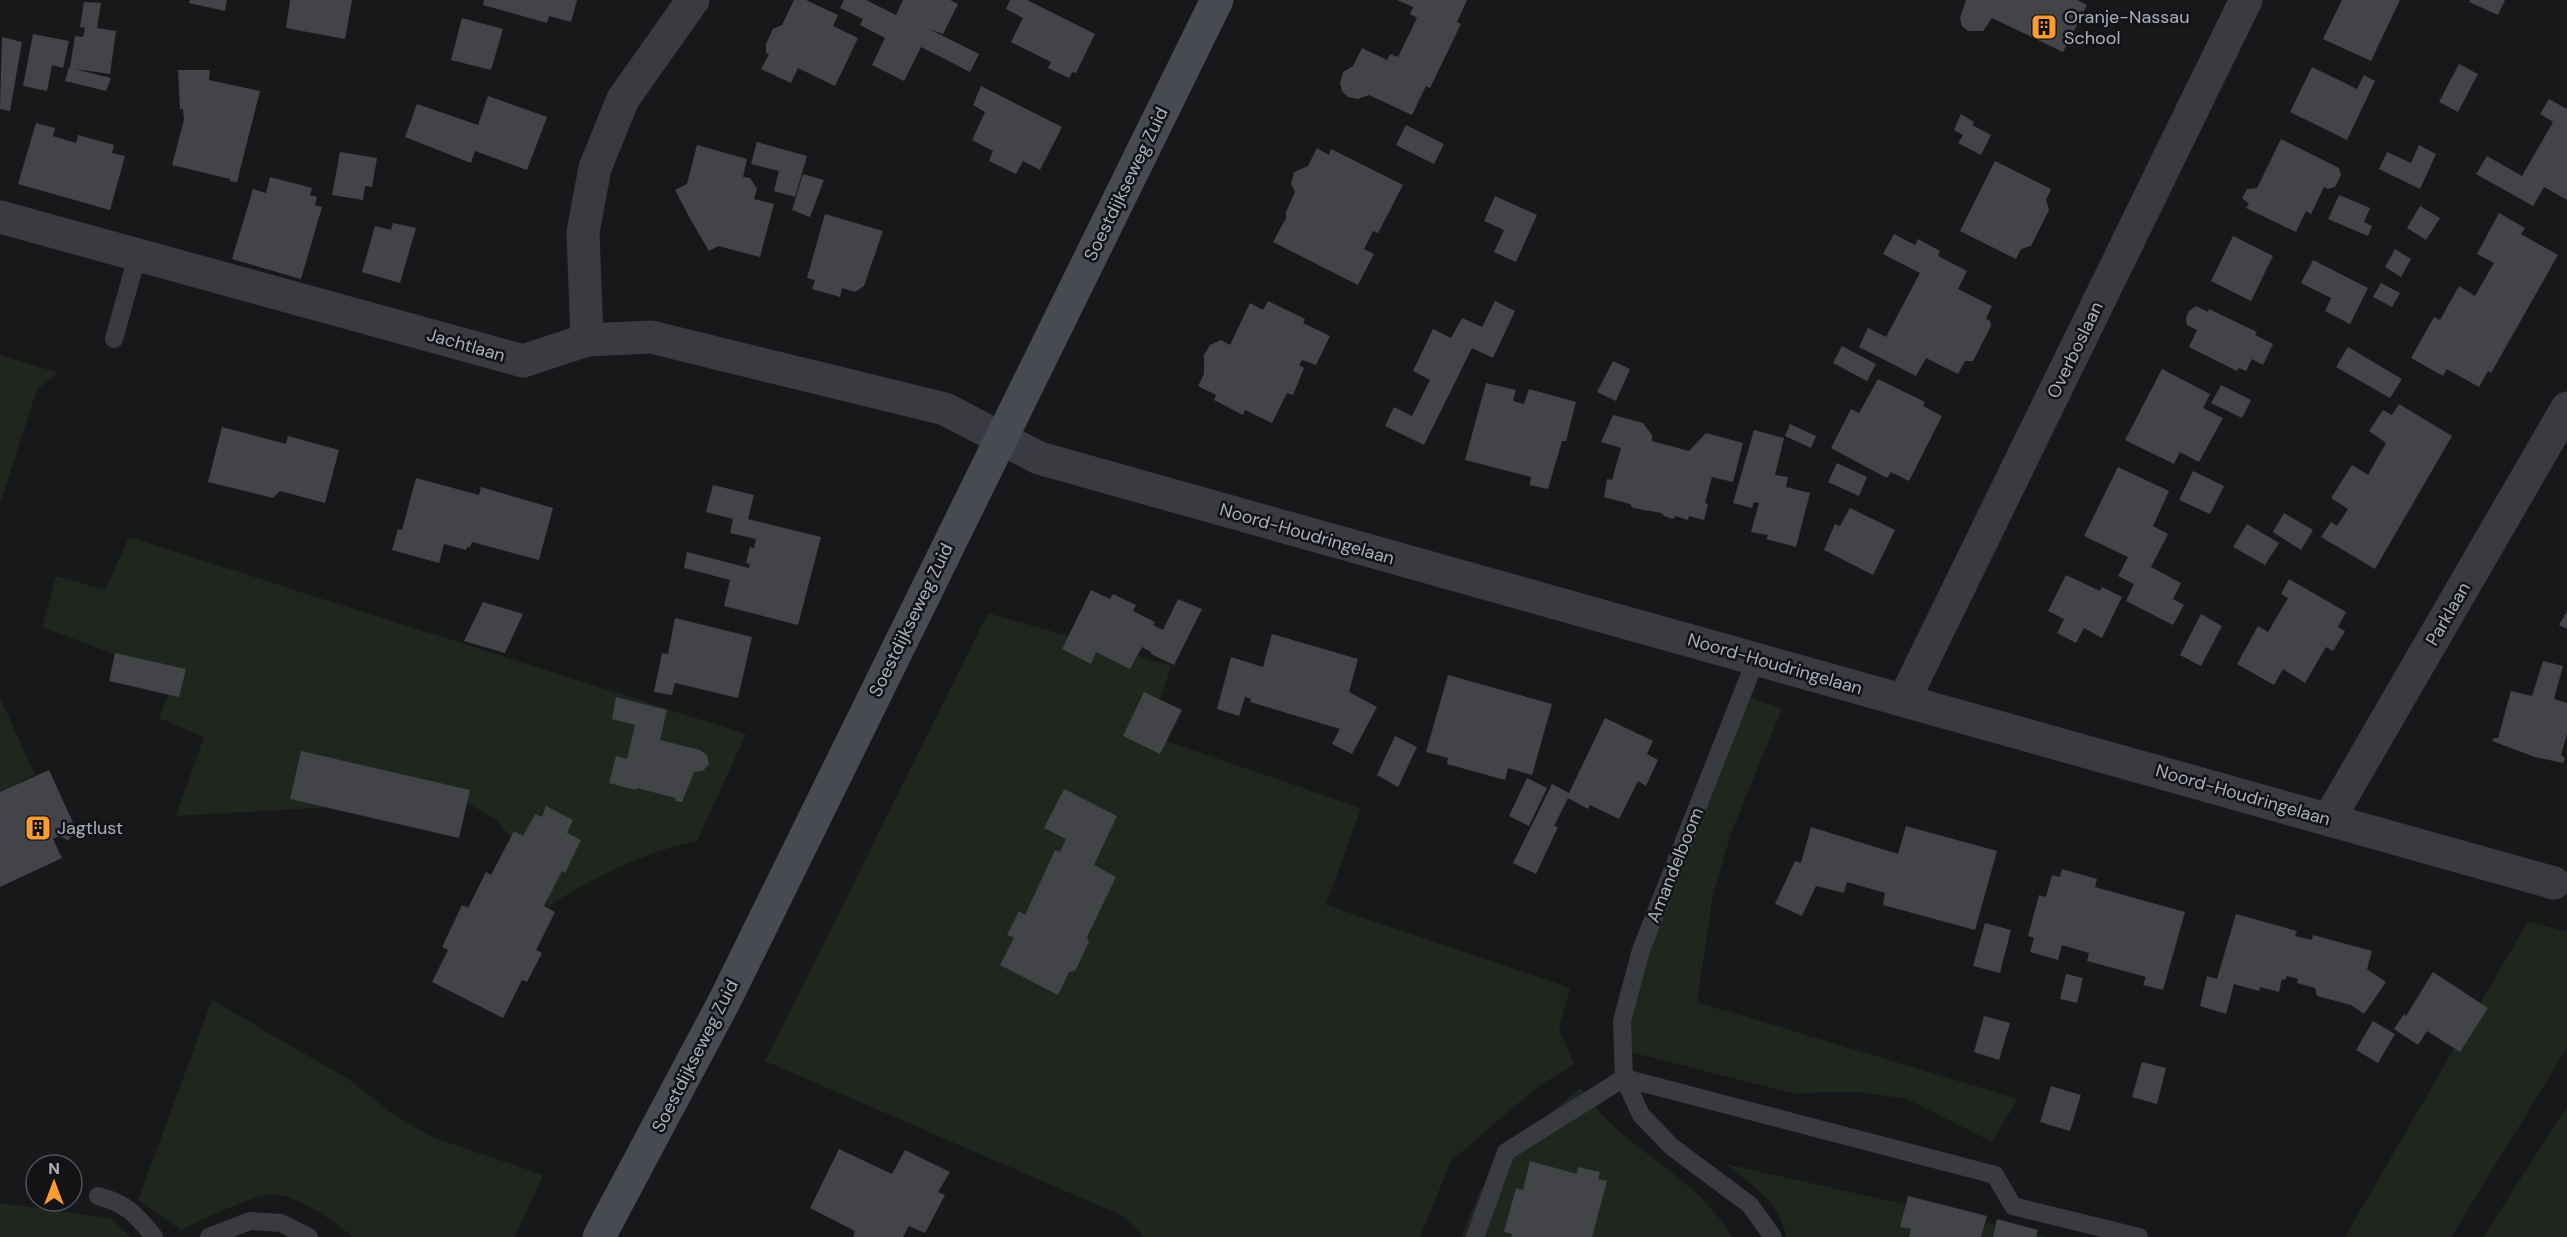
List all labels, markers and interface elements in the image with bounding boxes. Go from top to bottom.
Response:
place label: Oranje-Nassau School [2064,5,2189,50]
building icon: Oranje-Nassau School [2029,12,2059,42]
street label: Soestdijkseweg Zuid [1078,103,1174,265]
street label: Overboslaan [2041,298,2109,402]
street label: Jachtlaan [424,322,508,368]
street label: Noord-Houdringelaan [1217,498,1397,570]
street label: Soestdijkseweg Zuid [863,539,959,701]
street label: Parklaan [2420,578,2476,650]
street label: Noord-Houdringelaan [1685,628,1865,700]
street label: Noord-Houdringelaan [2153,759,2333,831]
street label: Amandelboom [1641,804,1709,926]
building icon: Jagtlust [23,813,53,843]
place label: Jagtlust [57,816,123,840]
street label: Soestdijkseweg Zuid [646,976,744,1136]
north arrow [24,1153,84,1213]
text: N [48,1158,60,1179]

